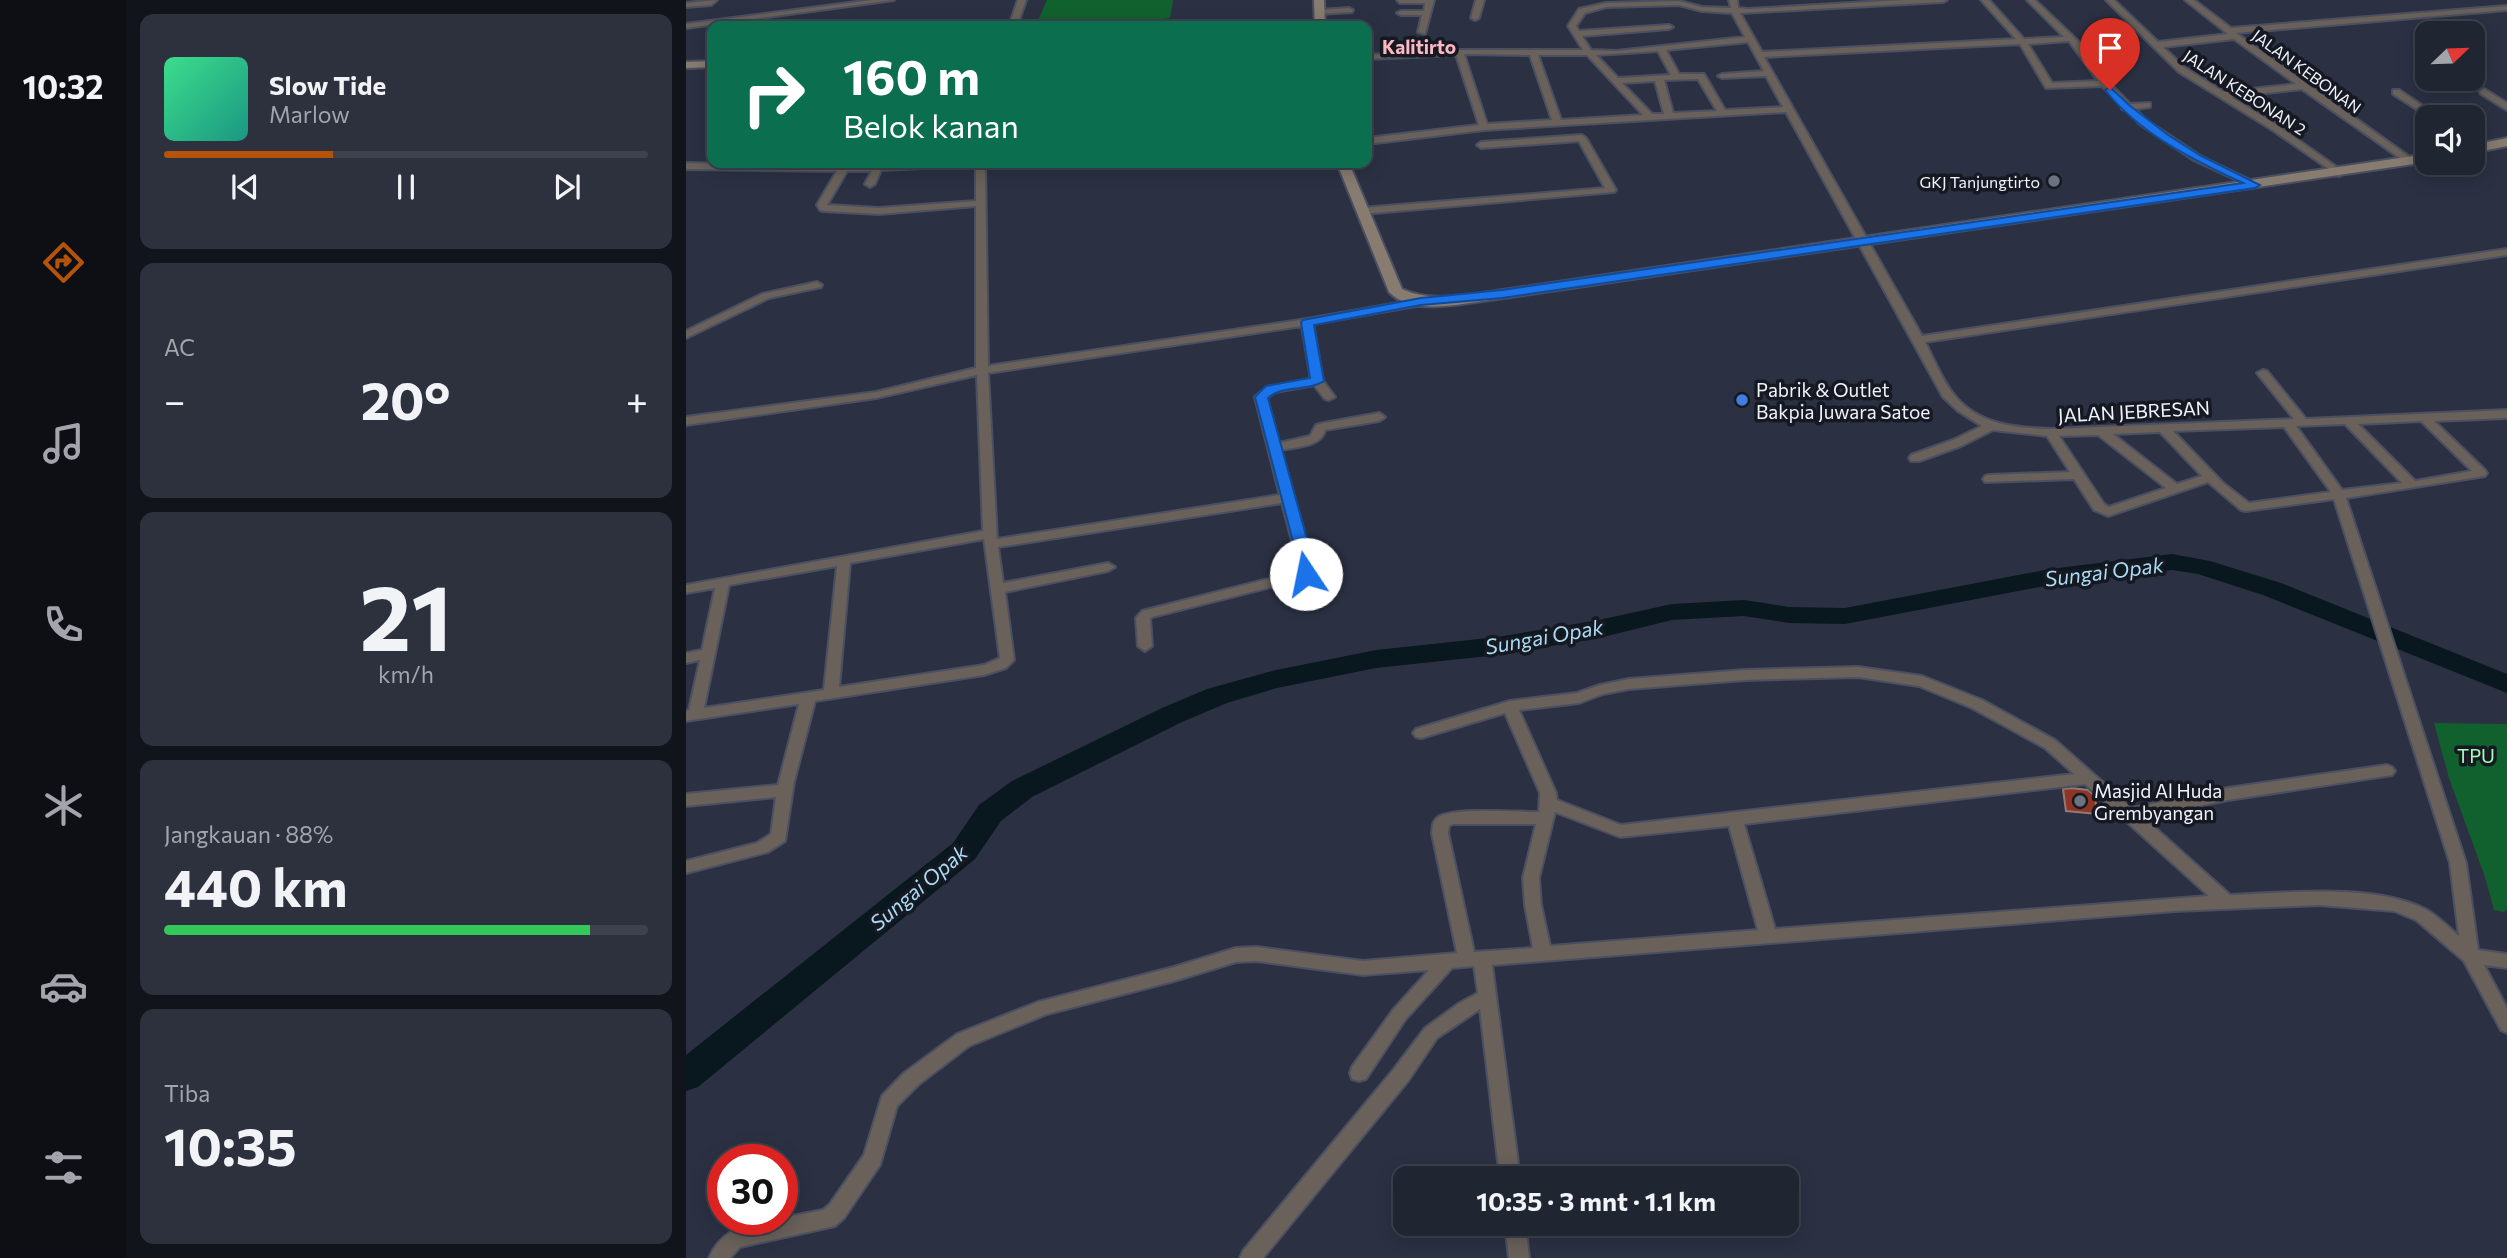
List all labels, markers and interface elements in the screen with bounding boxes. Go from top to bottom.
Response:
pin [2080,18,2140,90]
north arrow [2415,21,2485,91]
map controls [2415,21,2485,175]
street label: JALAN KEBONAN [2249,25,2365,117]
icon: arrive [2091,29,2129,67]
district label: Kalitirto [1382,35,1456,58]
text: 160 m [843,45,980,105]
street label: JALAN KEBONAN 2 [2180,45,2310,139]
icon: right [728,49,819,140]
text: 10:32 [23,66,103,106]
text: Slow Tide [269,69,386,100]
text: Marlow [269,100,350,128]
text: Belok kanan [843,105,1019,145]
button: sound [2415,105,2485,175]
icon: previous [226,168,264,206]
icon: pause [387,168,425,206]
icon: next [548,168,586,206]
place label: GKJ Tanjungtirto [1919,172,2040,191]
marker: GKJ Tanjungtirto [2046,173,2062,189]
icon: directions [39,238,88,287]
text: AC [164,333,195,361]
text: 20° [361,367,451,431]
text: − [164,376,186,423]
text: + [626,376,648,423]
place label: Pabrik & Outlet Bakpia Juwara Satoe [1756,378,1930,423]
marker: Pabrik & Outlet Bakpia Juwara Satoe [1734,392,1750,408]
street label: JALAN JEBRESAN [2057,396,2211,426]
icon: music [39,419,88,468]
position arrow [1269,537,1343,611]
water label: Sungai Opak [2043,551,2166,591]
text: 21 [360,558,452,670]
icon: phone [39,600,88,649]
water label: Sungai Opak [1483,613,1606,659]
text: km/h [378,660,434,688]
park label: TPU [2457,744,2495,767]
place label: Masjid Al Huda Grembyangan [2094,779,2222,824]
icon: climate [39,781,88,830]
marker: Masjid Al Huda Grembyangan [2072,793,2088,809]
text: Jangkauan · 88% [164,820,333,848]
water label: Sungai Opak [864,839,972,935]
text: 440 km [164,854,348,918]
icon: car [39,962,88,1011]
text: Tiba [164,1079,210,1107]
text: 10:35 [164,1113,296,1177]
icon: filters [39,1143,88,1192]
speed limit sign: 30 [707,1144,798,1235]
text: 10:35 · 3 mnt · 1.1 km [1476,1185,1716,1216]

